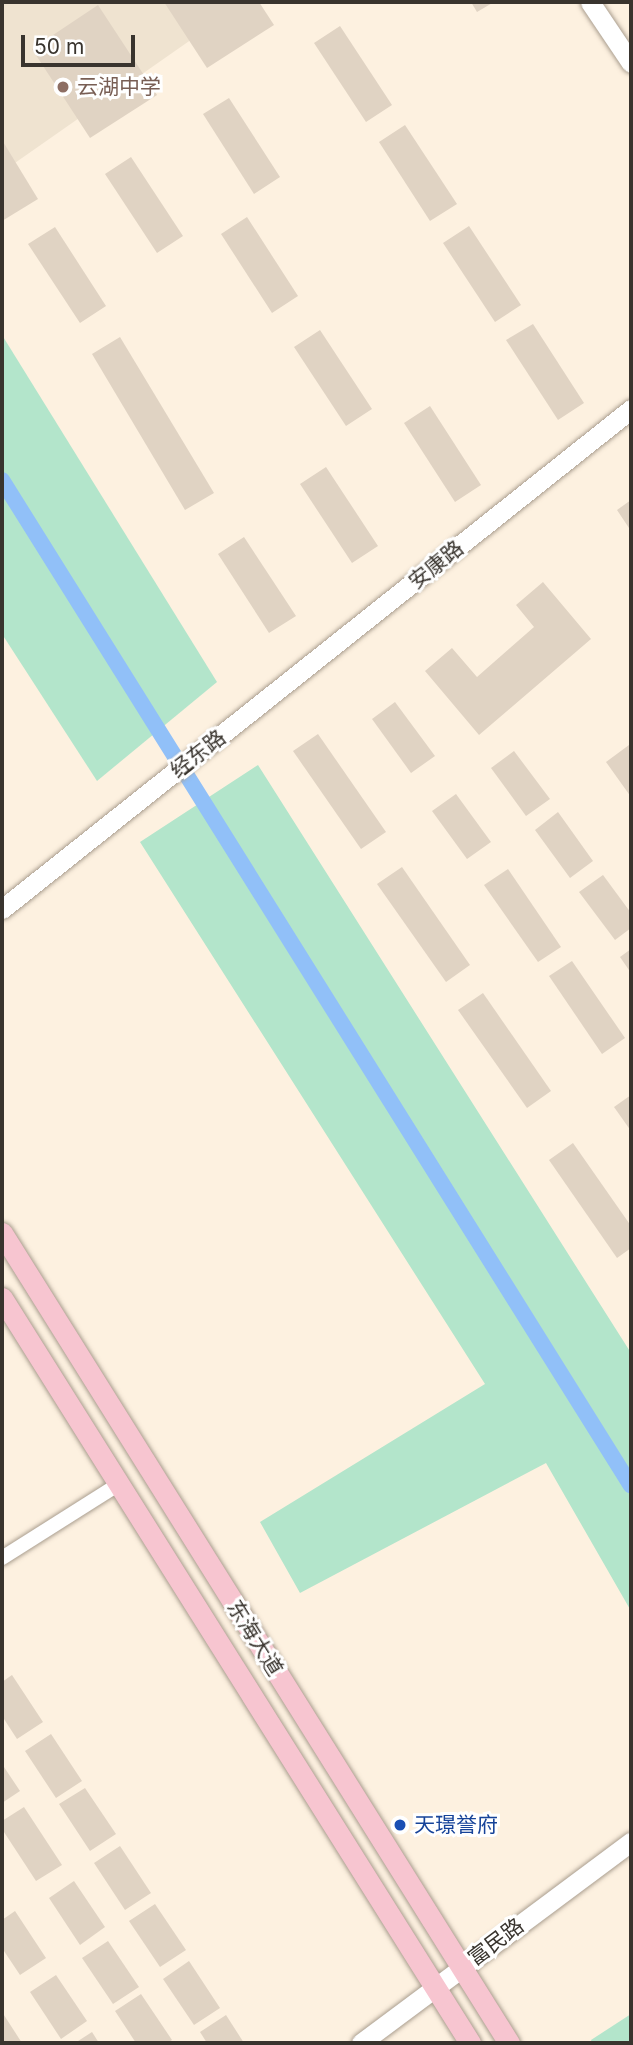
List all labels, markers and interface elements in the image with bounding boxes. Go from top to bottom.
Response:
scale bar [24,21,138,65]
text: 50 m [34,34,84,59]
place label: 云湖中学 [77,74,161,100]
marker: 云湖中学 [55,79,71,95]
street label: 安康路 [404,535,468,595]
street label: 经东路 [165,725,231,783]
street label: 东海大道 [222,1596,288,1680]
place label: 天璟誉府 [414,1812,498,1838]
marker: 天璟誉府 [392,1817,408,1833]
street label: 富民路 [463,1913,529,1971]

